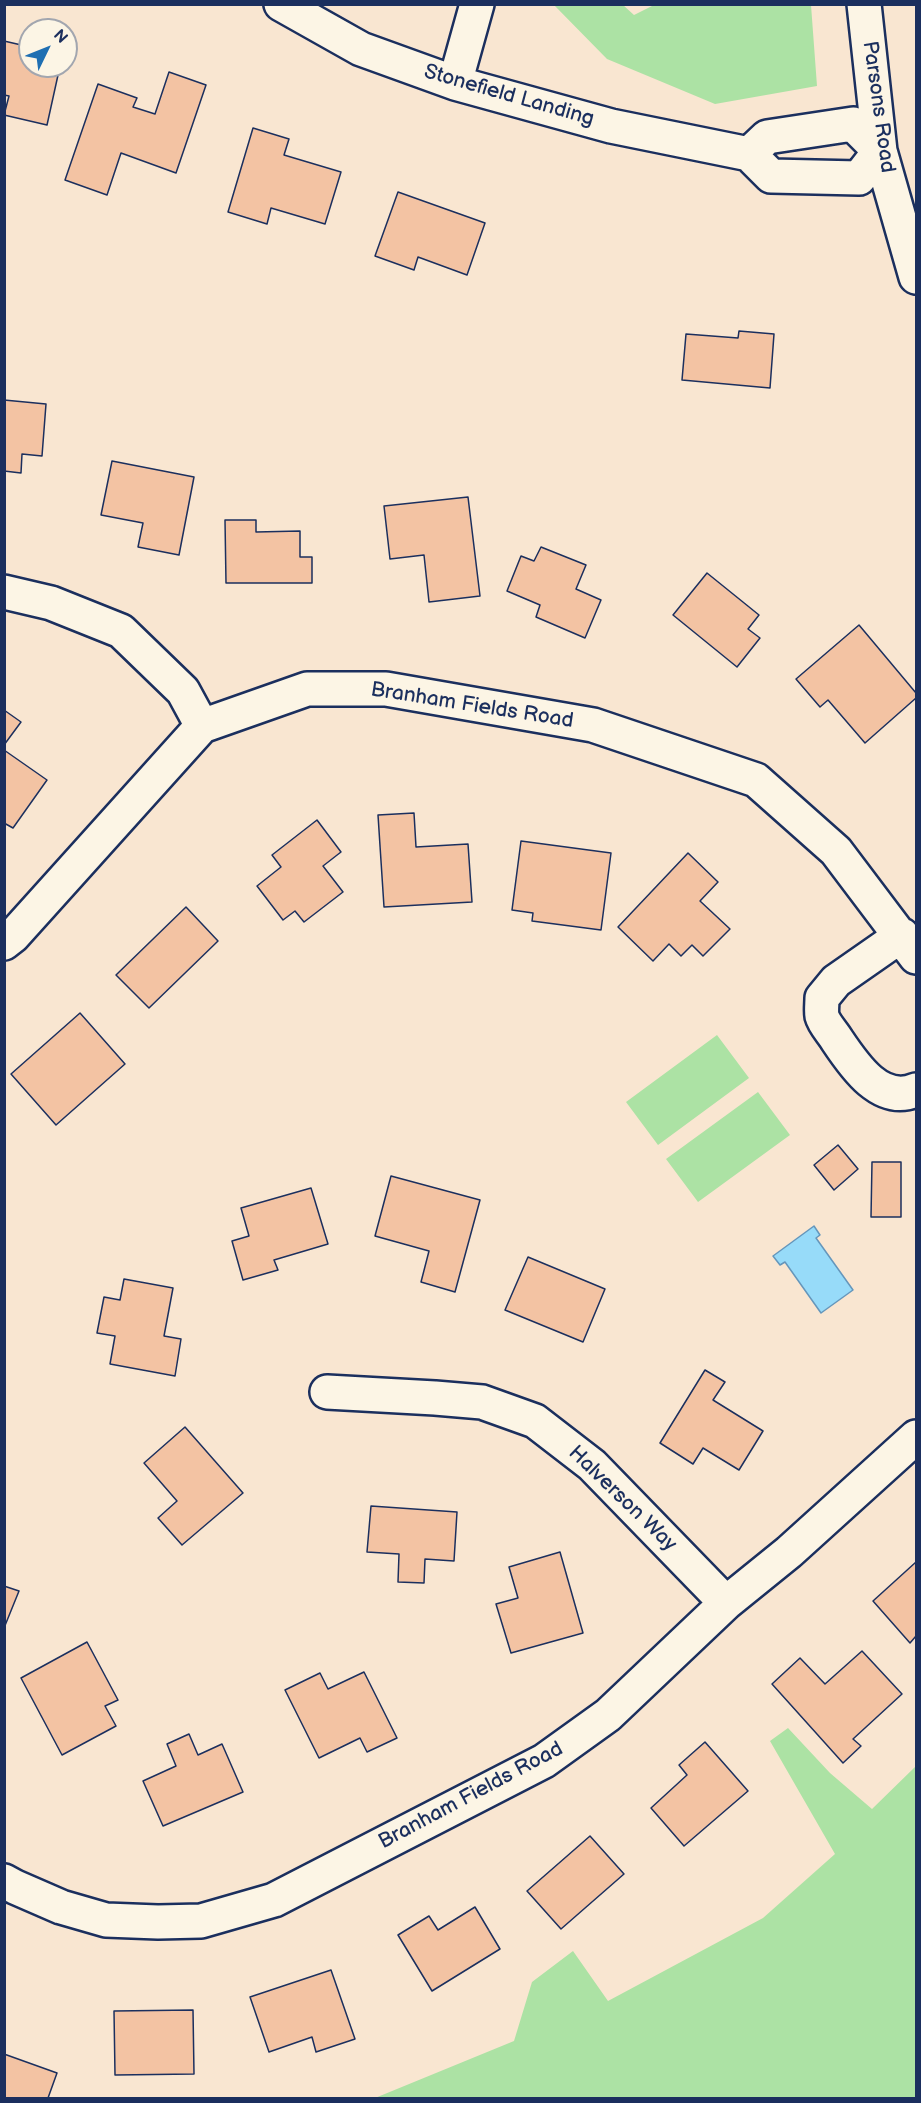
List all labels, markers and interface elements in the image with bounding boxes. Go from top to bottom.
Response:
north arrow [18,18,78,78]
text: N [49,26,71,48]
street label: Parsons Road [856,39,900,175]
street label: Stonefield Landing [421,60,597,132]
street label: Branham Fields Road [369,678,575,734]
street label: Halverson Way [563,1441,681,1557]
street label: Branham Fields Road [375,1737,567,1855]

